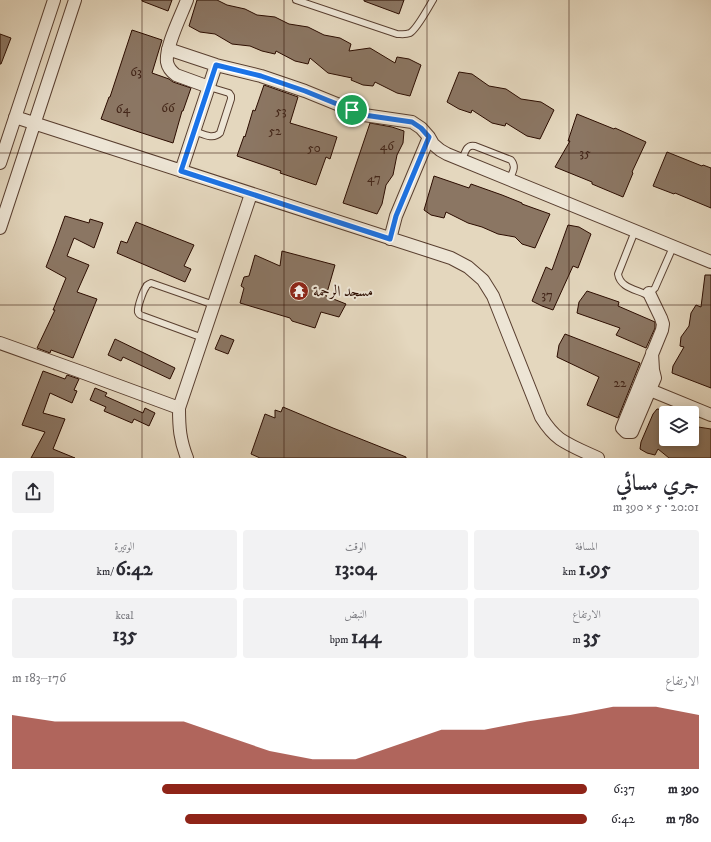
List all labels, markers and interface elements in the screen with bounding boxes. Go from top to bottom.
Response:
house number: 63 [130,64,142,80]
pin [335,93,369,127]
icon: arrive [341,99,363,121]
house number: 66 [161,100,176,116]
house number: 64 [116,101,131,117]
house number: 53 [275,103,287,119]
house number: 52 [269,123,282,139]
house number: 46 [380,138,395,154]
house number: 50 [307,140,321,156]
house number: 35 [579,145,591,161]
house number: 47 [367,170,381,186]
temple icon: مسجد الرحمة [288,280,310,302]
place label: مسجد الرحمة [313,282,373,301]
house number: 37 [541,287,553,303]
house number: 22 [614,375,627,391]
map controls [659,406,699,446]
button: layers [659,406,699,446]
text: جري مسائي [616,470,699,497]
button: share [12,471,54,513]
text: 20:01 · 5 × 390 m [613,499,699,515]
text: الوتيرة [114,540,135,554]
text: الوقت [345,540,366,554]
text: المسافة [575,540,598,554]
text: 6:42 [116,557,153,582]
text: 13:04 [334,557,377,582]
text: 1.95 [579,557,611,582]
text: /km [96,565,116,579]
text: km [562,565,579,579]
text: النبض [344,608,367,622]
text: الارتفاع [572,608,601,622]
text: kcal [115,609,134,623]
text: 135 [112,623,137,648]
text: 144 [351,625,381,650]
text: 35 [583,625,601,650]
text: bpm [330,633,351,647]
text: m [572,633,583,647]
text: 176–183 m [12,670,66,686]
text: الارتفاع [665,673,699,689]
text: 6:37 [613,781,635,797]
text: 390 m [668,781,699,797]
text: 6:42 [611,811,635,827]
text: 780 m [666,811,699,827]

